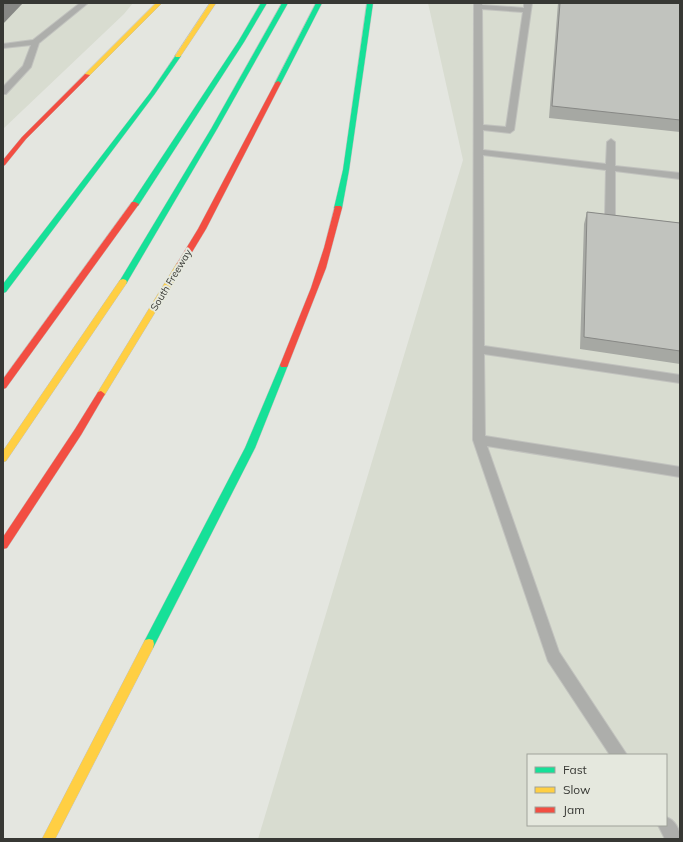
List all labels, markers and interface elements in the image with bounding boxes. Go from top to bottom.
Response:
street label: South Freeway [148,246,195,313]
legend [527,754,667,826]
text: Fast [563,762,587,777]
text: Slow [563,782,591,797]
text: Jam [563,802,585,817]

